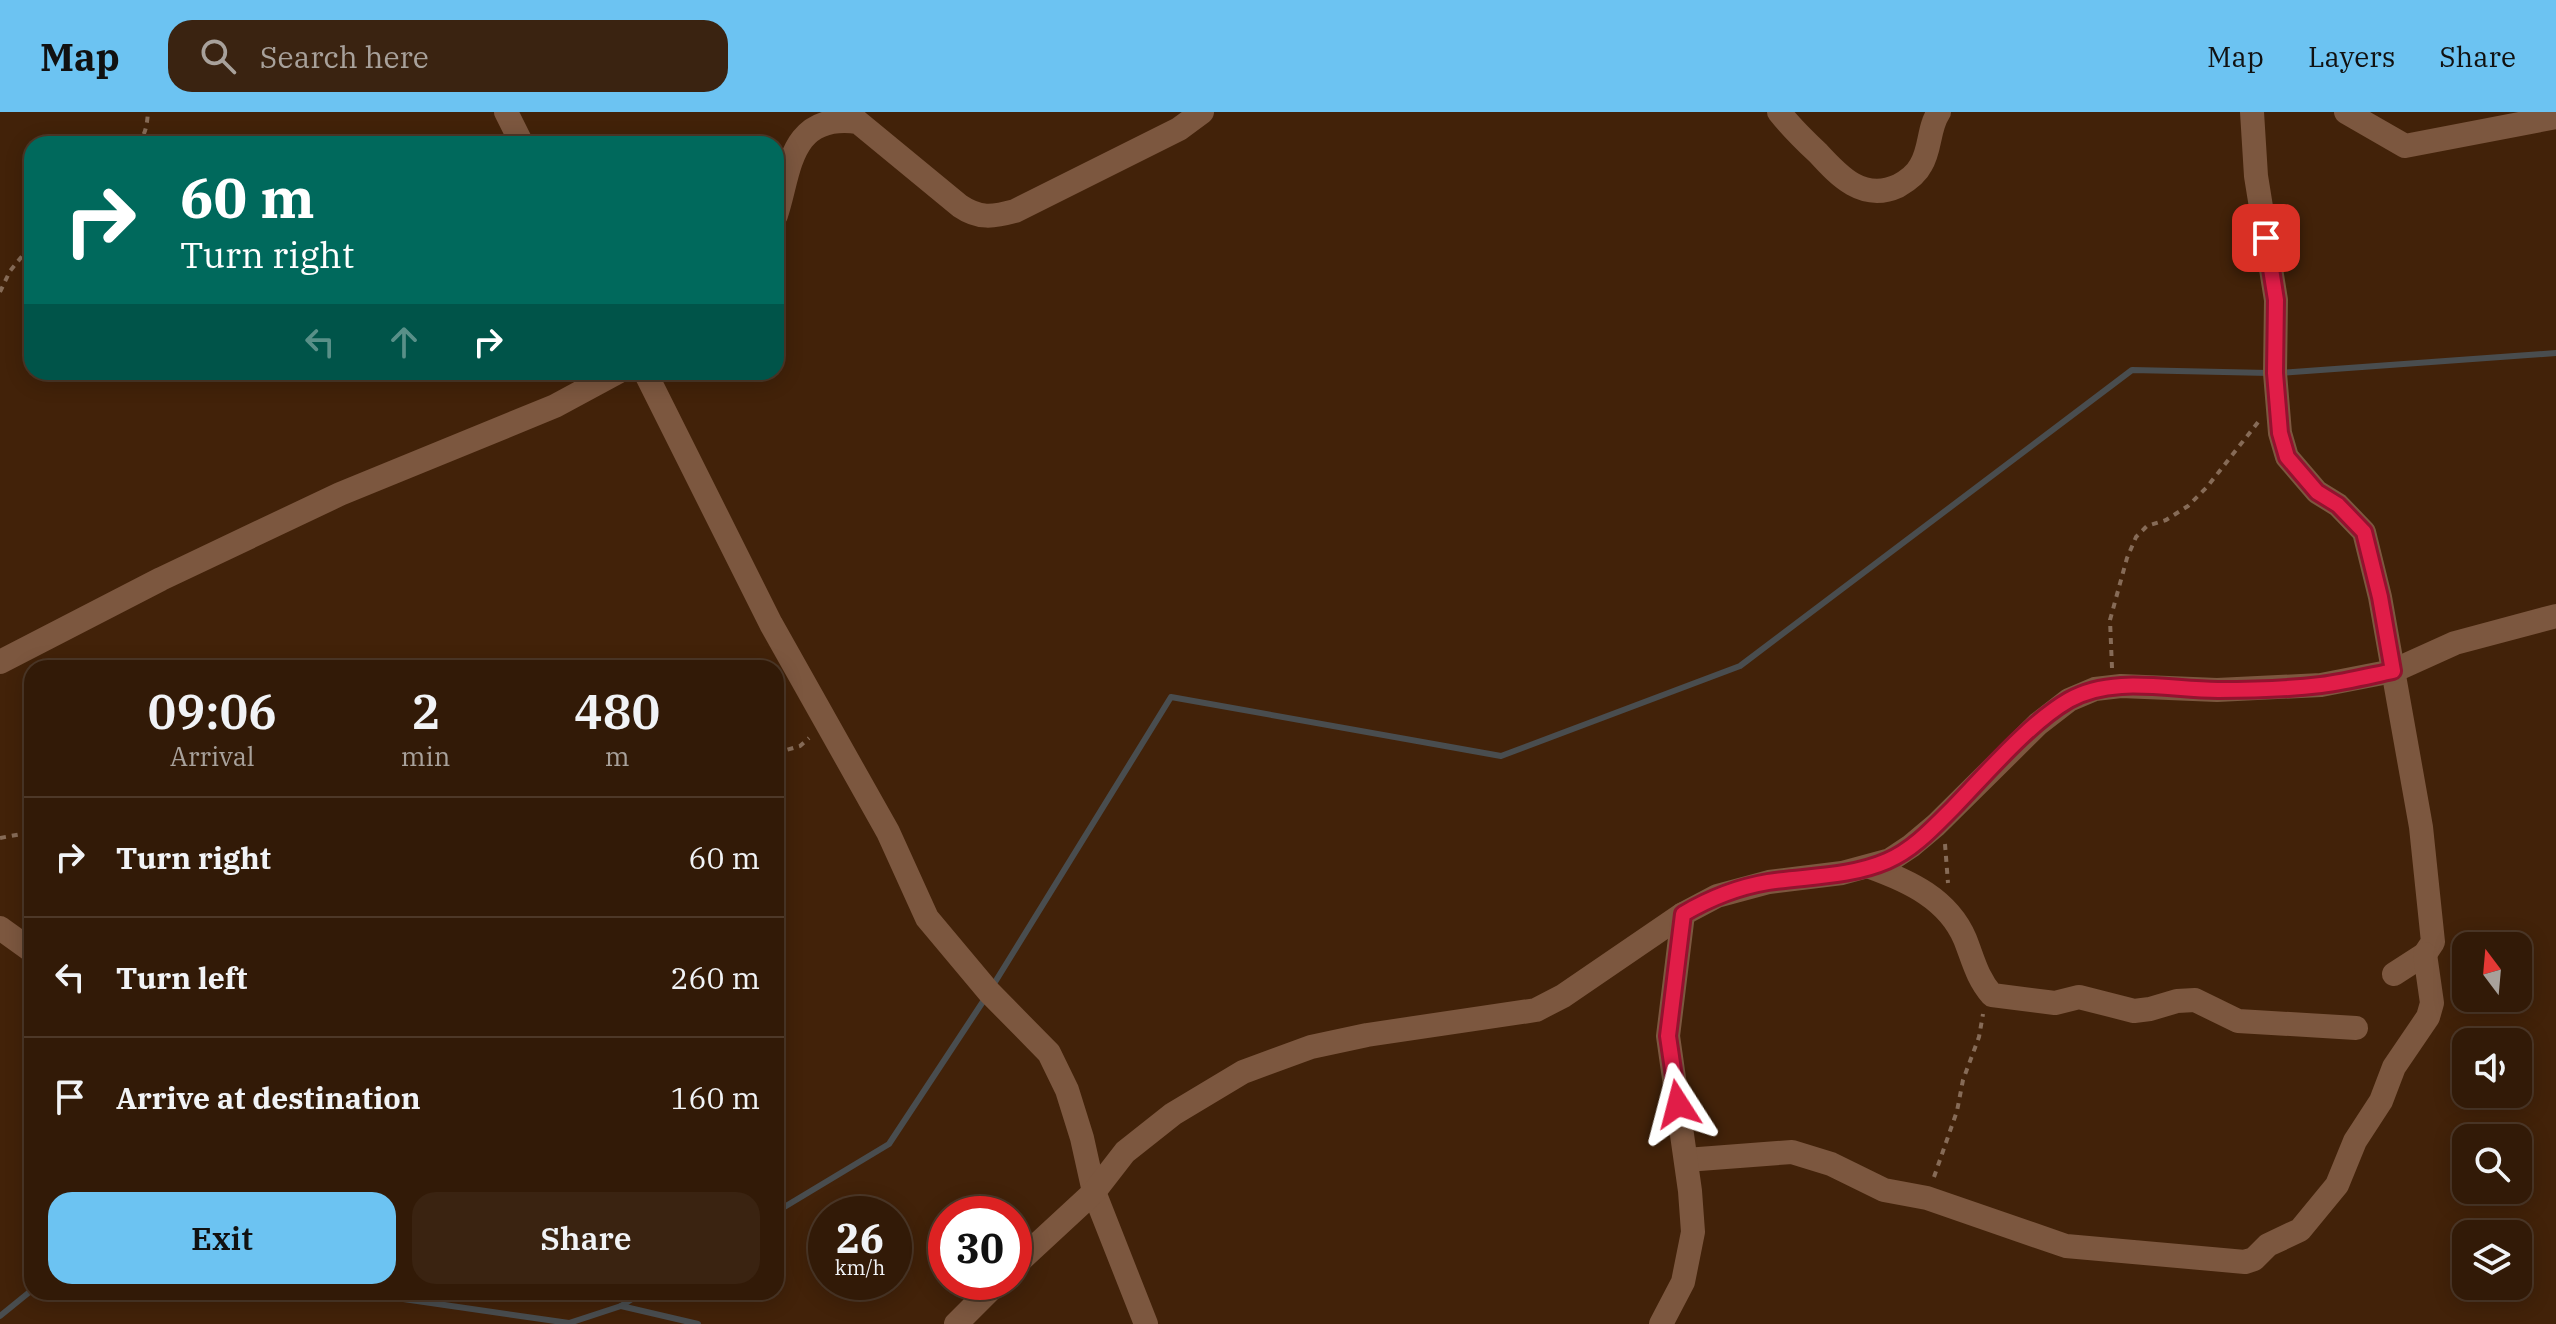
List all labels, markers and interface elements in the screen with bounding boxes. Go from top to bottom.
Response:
search box [168,20,728,92]
text: Map [40,32,120,81]
icon: search [196,34,240,78]
text: Search here [260,37,429,76]
text: Map [2207,38,2264,75]
text: Layers [2308,38,2395,75]
text: Share [2439,38,2516,75]
text: 60 m [180,161,315,233]
icon: right [48,168,152,272]
pin [2232,204,2300,272]
icon: arrive [2244,216,2288,260]
text: Turn right [180,231,354,278]
icon: left [298,320,342,364]
icon: ahead [382,320,426,364]
icon: right [466,320,510,364]
text: 09:06 [148,680,277,742]
text: 2 [411,680,440,742]
text: 480 [574,680,660,742]
text: Arrival [170,739,255,773]
text: min [401,739,450,773]
text: m [605,739,630,773]
icon: right [48,835,92,879]
text: Turn right [116,838,271,877]
text: 60 m [688,838,760,877]
north arrow [2452,932,2532,1012]
map controls [2452,932,2532,1300]
icon: left [48,955,92,999]
text: Turn left [116,958,248,997]
text: 260 m [670,958,760,997]
button: sound [2452,1028,2532,1108]
position arrow [1636,1062,1720,1146]
icon: arrive [48,1075,92,1119]
text: Arrive at destination [116,1078,421,1117]
text: 160 m [670,1078,760,1117]
button: search [2452,1124,2532,1204]
button: Exit [48,1192,396,1284]
button: Share [412,1192,760,1284]
speed limit sign: 30 [928,1196,1032,1300]
text: 26 [836,1212,884,1264]
button: layers [2452,1220,2532,1300]
text: km/h [835,1254,885,1281]

